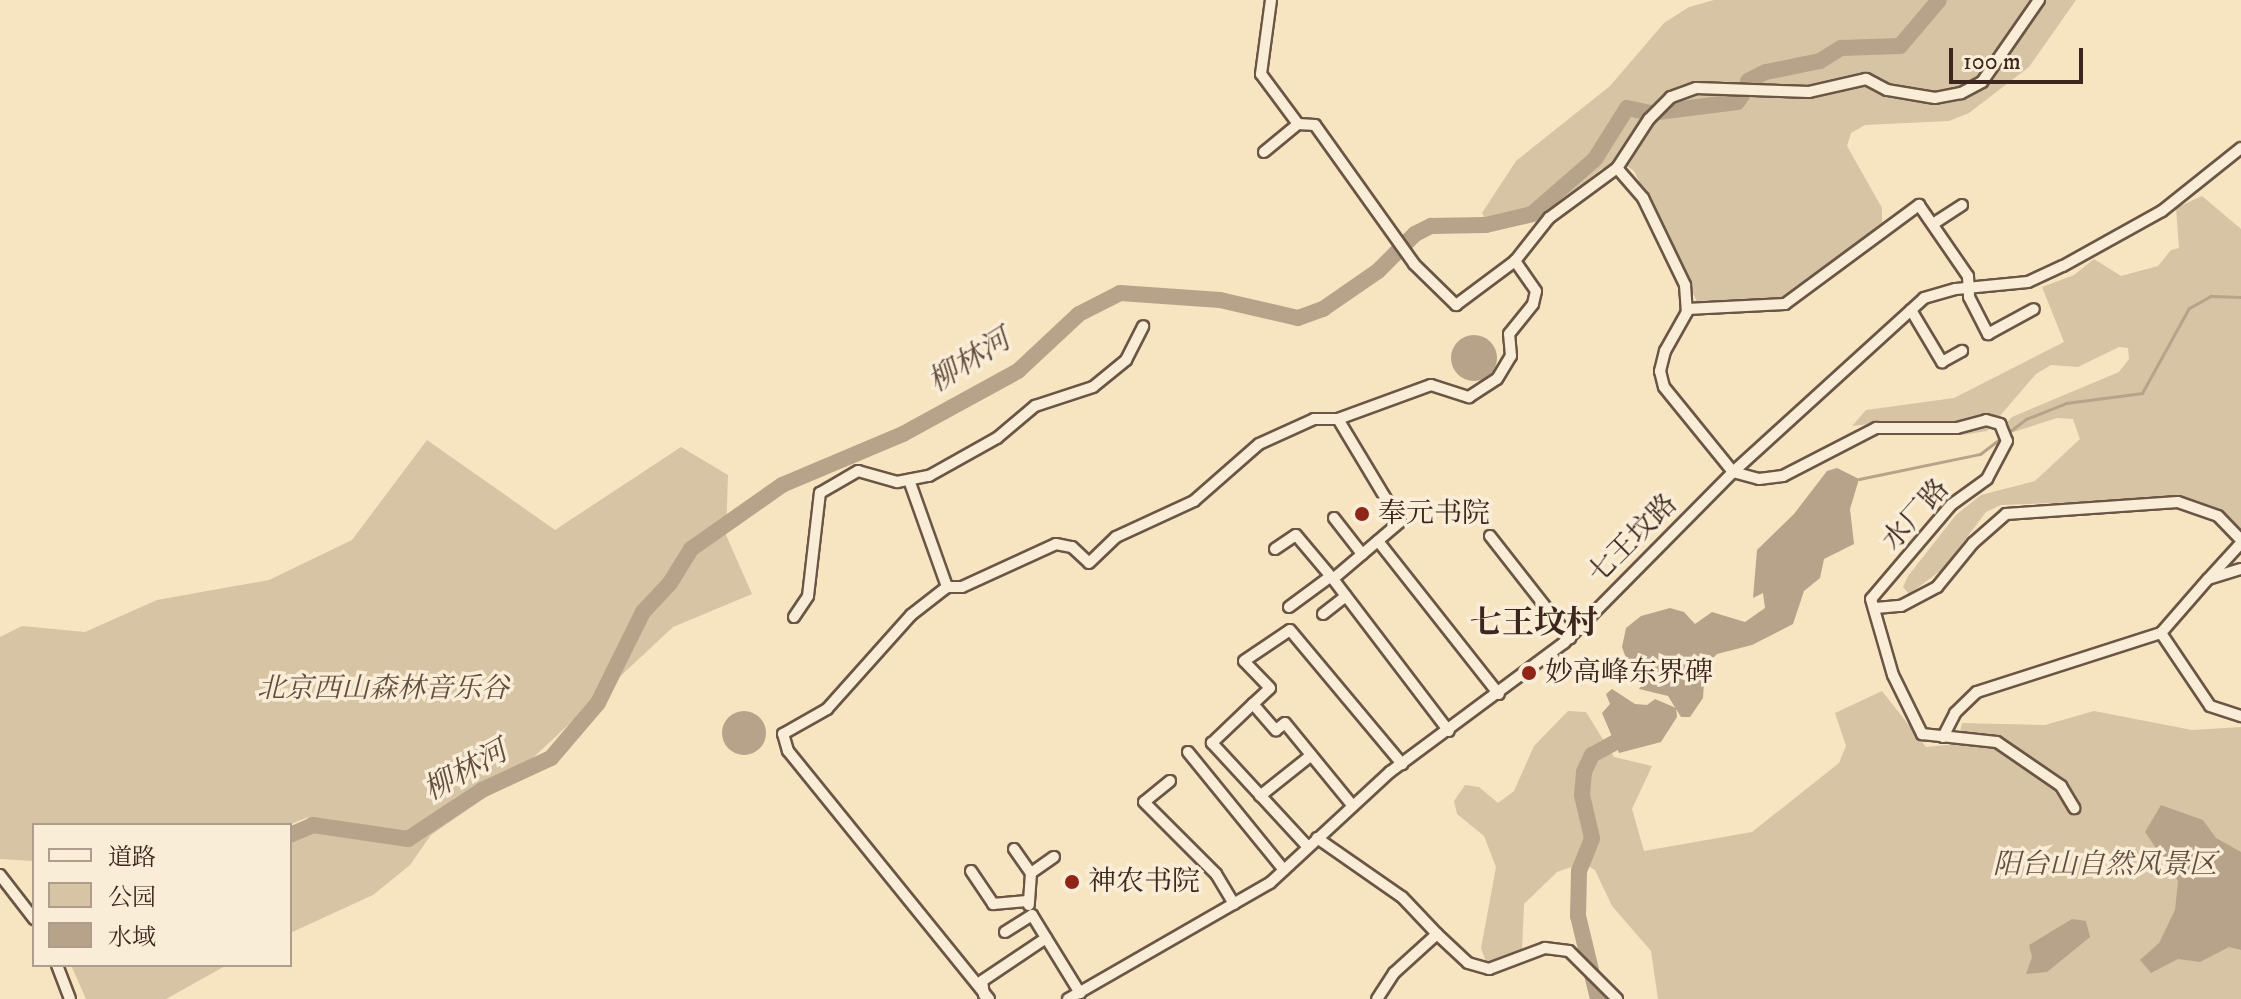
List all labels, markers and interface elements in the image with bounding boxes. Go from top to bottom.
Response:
scale bar [1953,32,2087,82]
text: 100 m [1963,47,2021,77]
water label: 柳林河 [922,323,1018,401]
street label: 水厂路 [1875,473,1957,557]
street label: 七王坟路 [1582,488,1684,590]
place label: 奉元书院 [1378,497,1490,531]
marker: 奉元书院 [1353,505,1371,523]
district label: 七王坟村 [1470,605,1598,643]
place label: 妙高峰东界碑 [1545,656,1713,690]
marker: 妙高峰东界碑 [1520,664,1538,682]
park label: 北京西山森林音乐谷 [257,672,509,706]
water label: 柳林河 [418,734,514,810]
legend [32,823,292,967]
text: 道路 [108,843,156,873]
park label: 阳台山自然风景区 [1993,848,2217,882]
place label: 神农书院 [1088,865,1200,899]
marker: 神农书院 [1063,873,1081,891]
text: 公园 [108,883,156,913]
text: 水域 [108,923,156,953]

